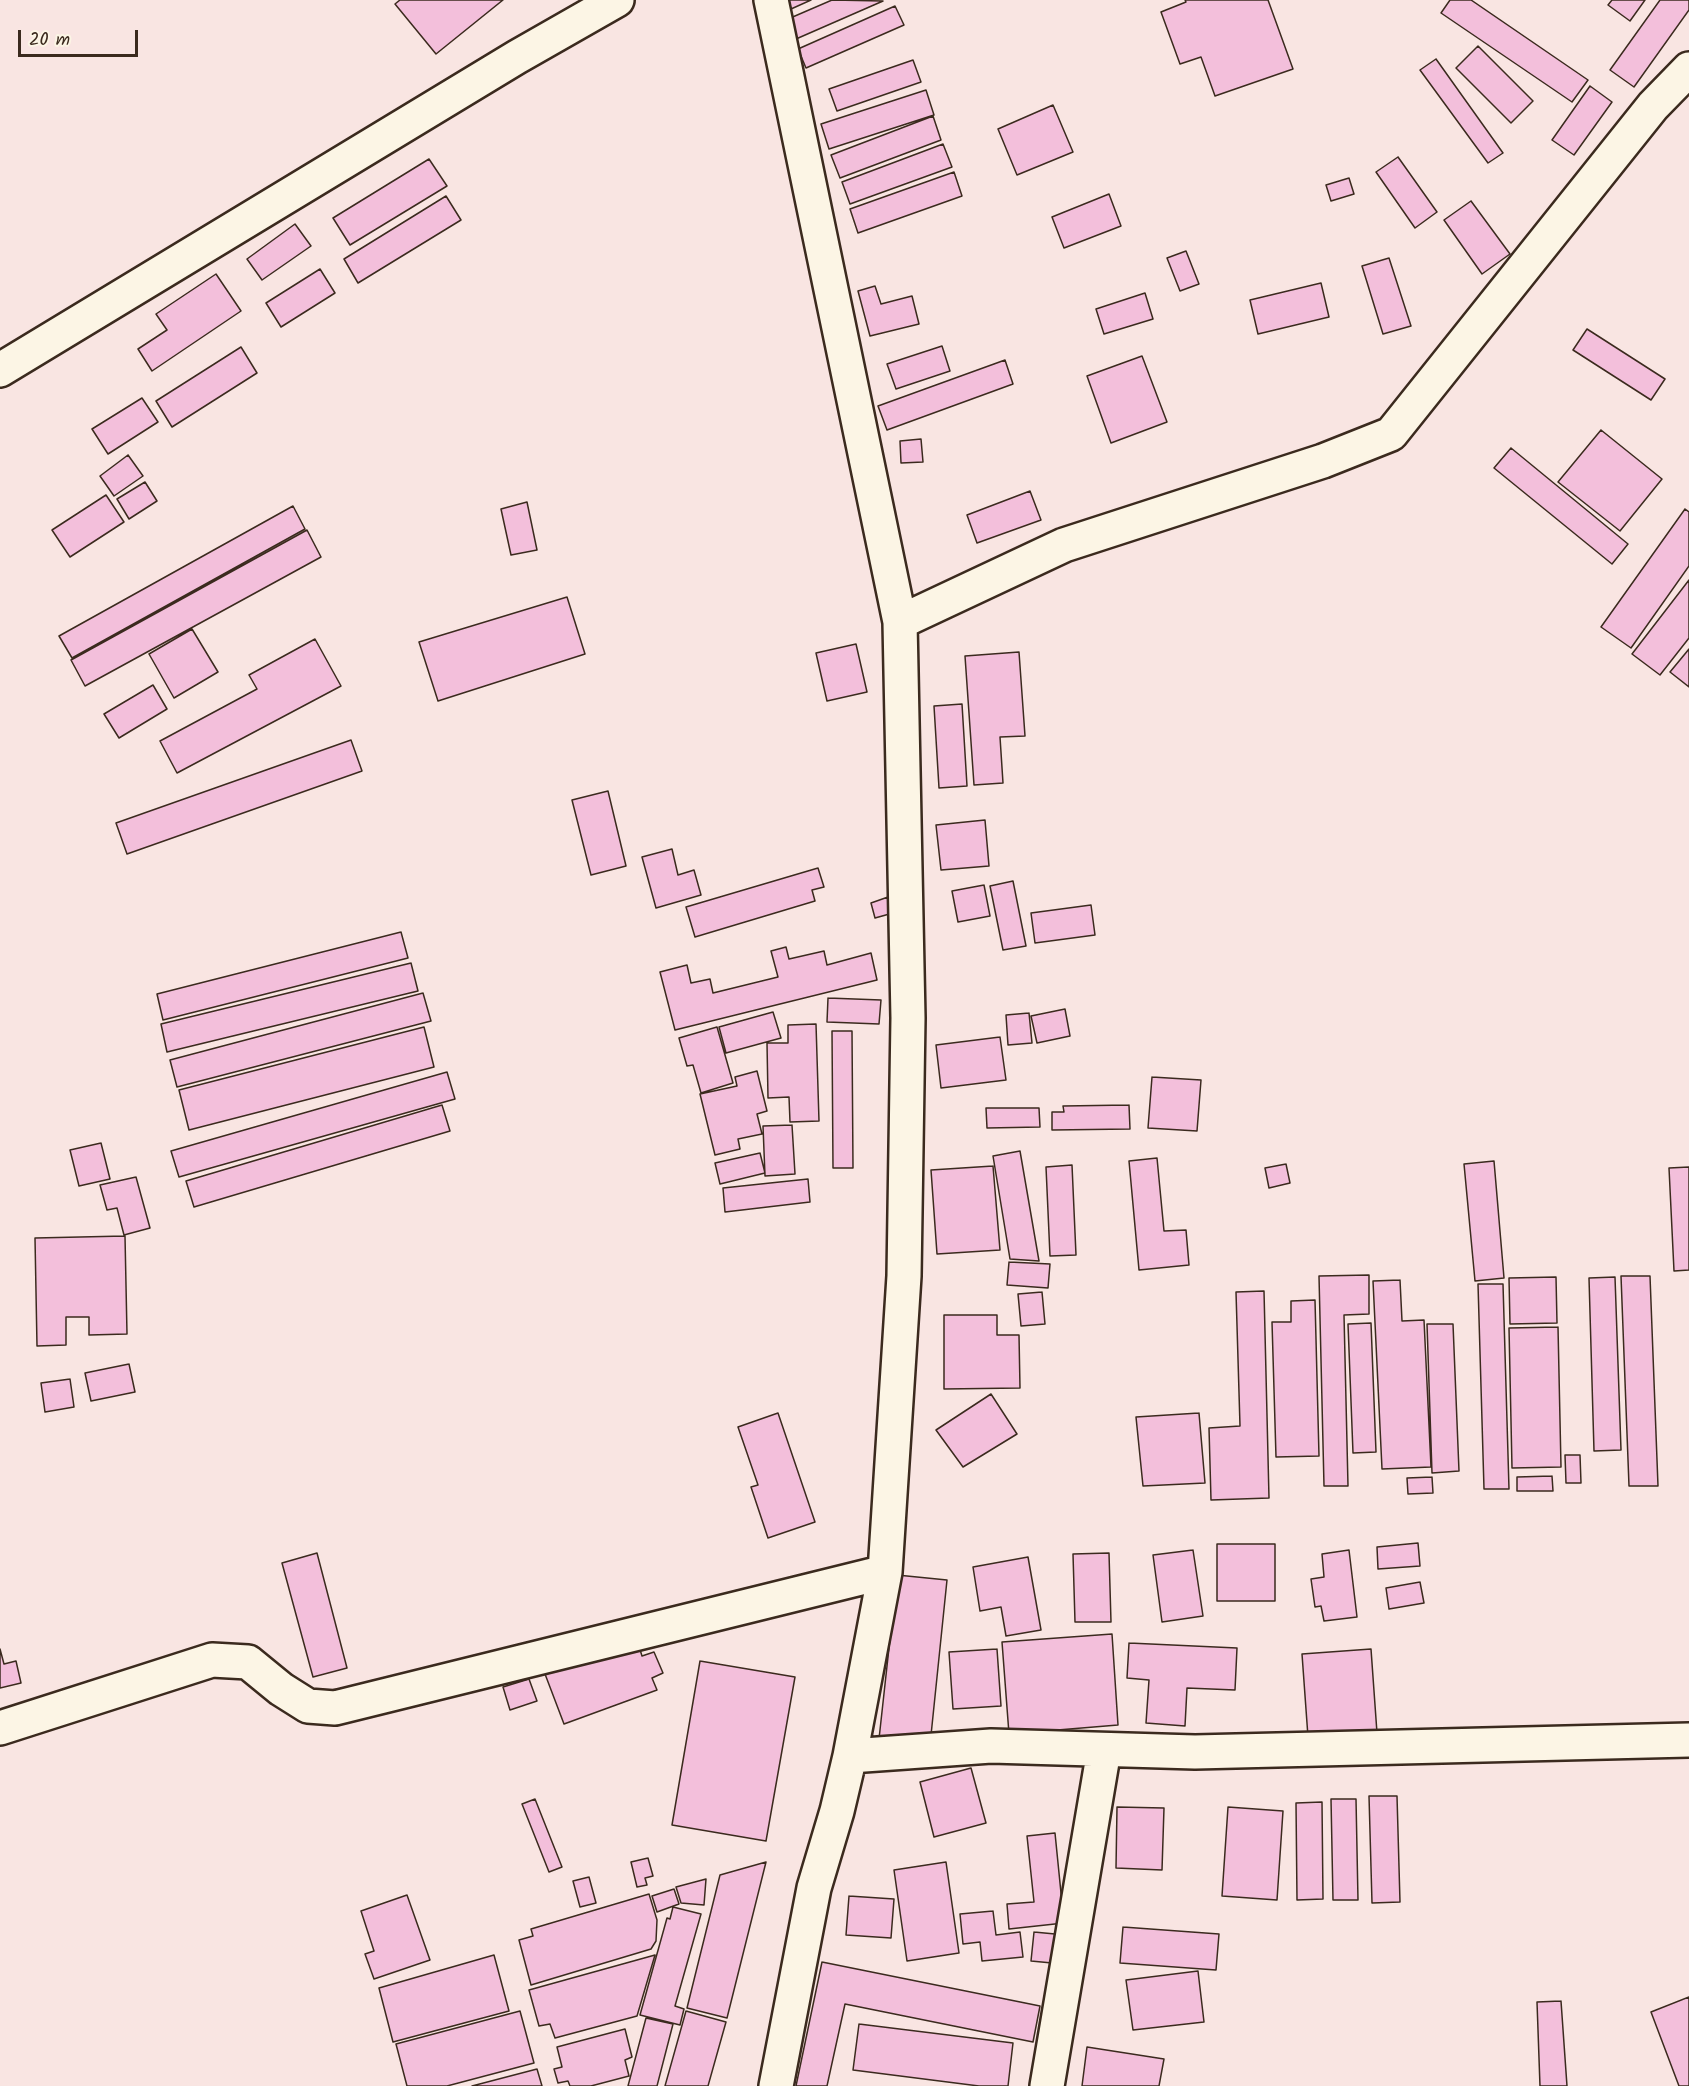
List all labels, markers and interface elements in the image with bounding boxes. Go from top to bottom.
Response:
scale bar [21,18,141,56]
text: 20 m [29,26,70,55]

